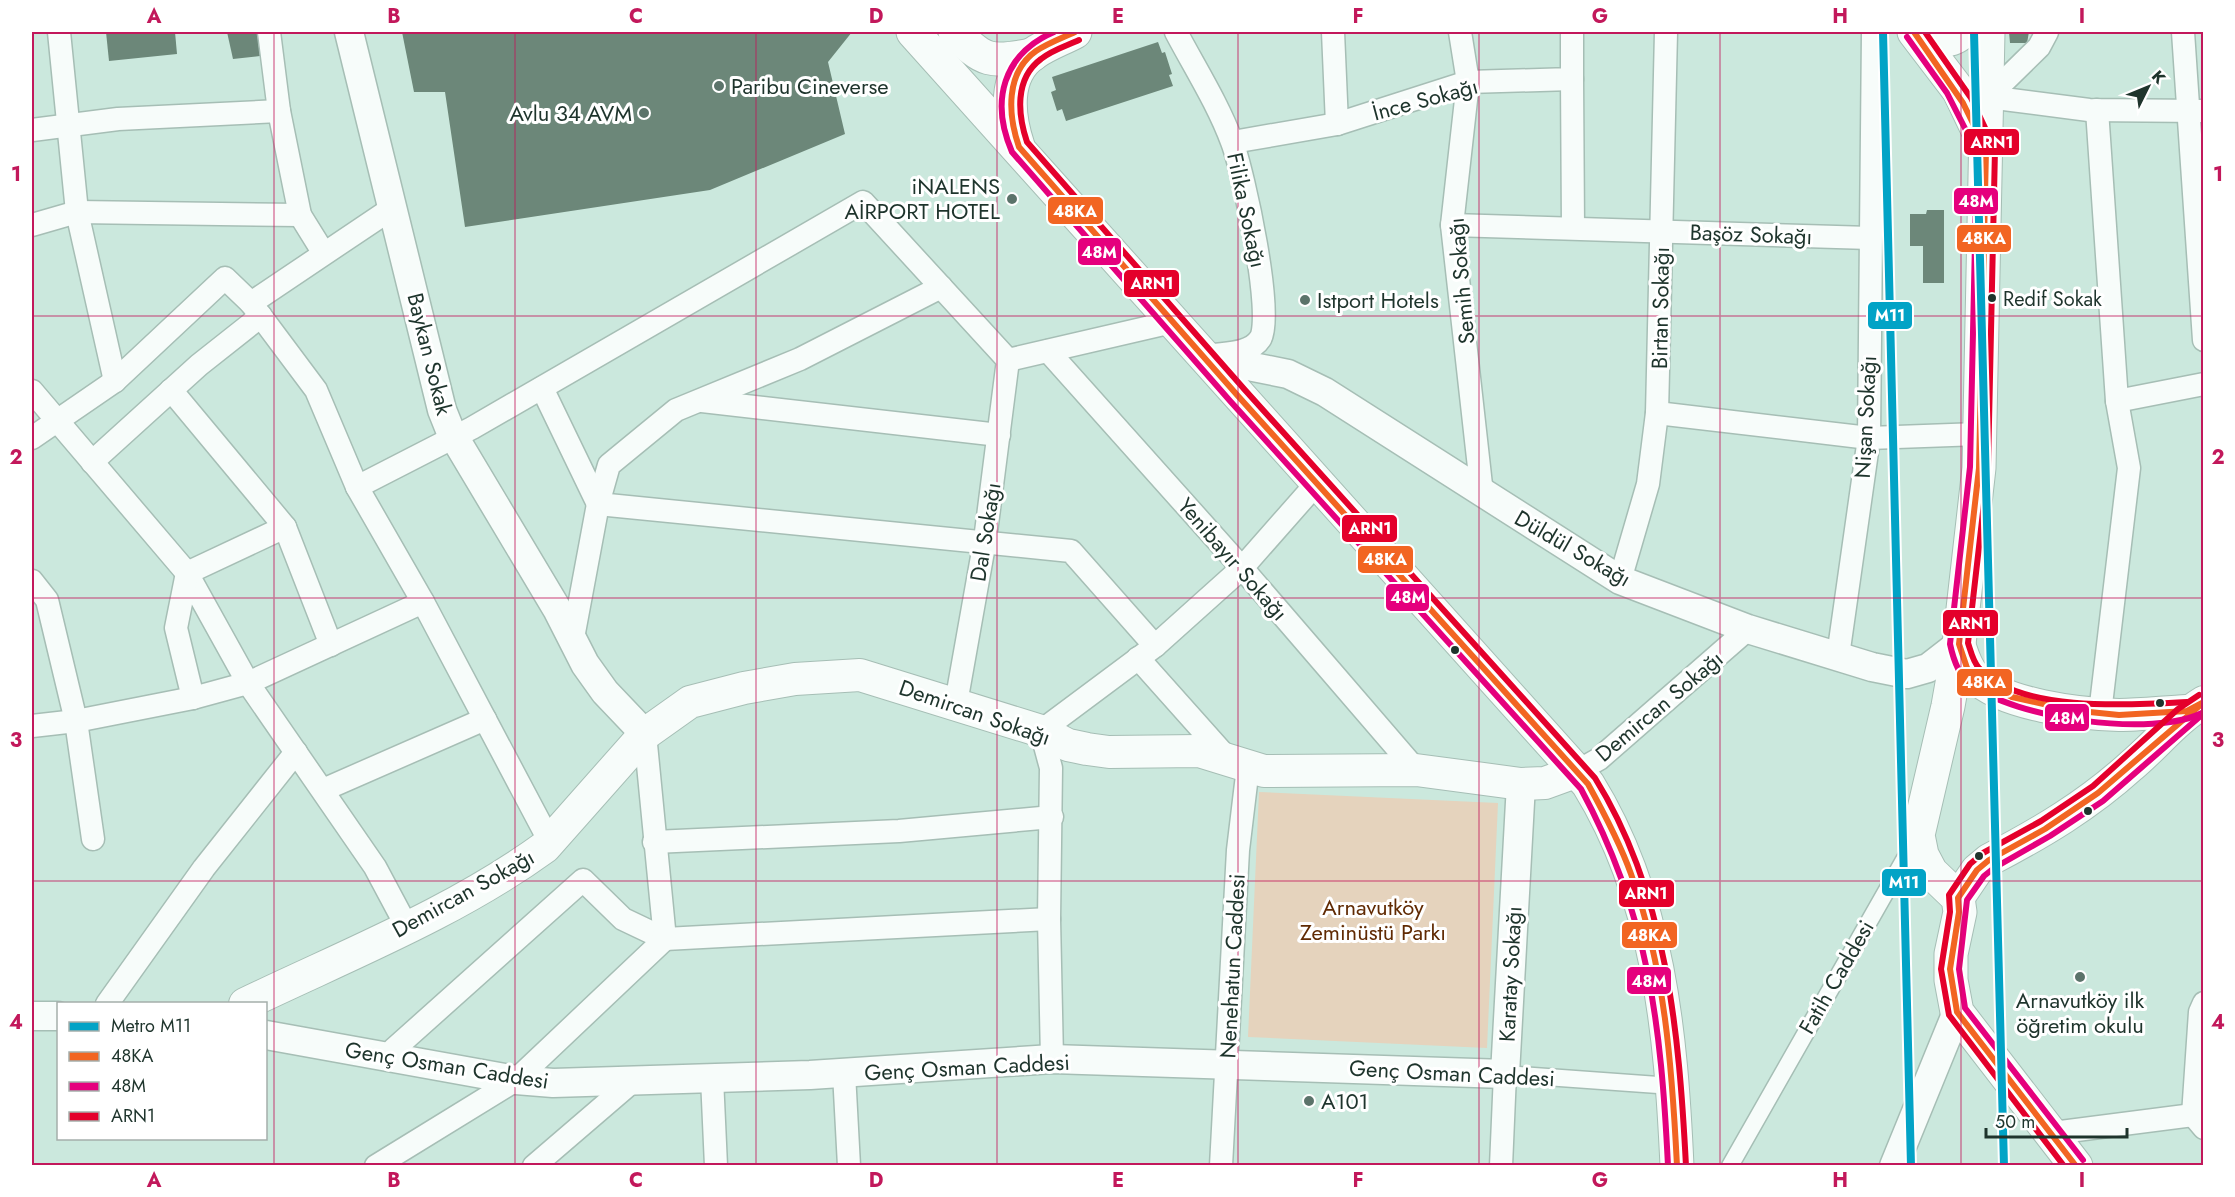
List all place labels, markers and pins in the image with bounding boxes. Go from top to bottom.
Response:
place label: Paribu Cineverse [731,70,889,102]
marker: Paribu Cineverse [712,79,726,93]
place label: Avlu 34 AVM [510,97,632,129]
marker: Avlu 34 AVM [637,106,651,120]
place label: iNALENS AİRPORT HOTEL [845,170,1000,227]
marker: iNALENS AİRPORT HOTEL [1005,192,1019,206]
place label: Istport Hotels [1317,284,1439,316]
place label: Redif Sokak [2003,285,2102,314]
marker: Redif Sokak [1986,292,1998,304]
marker: Istport Hotels [1298,293,1312,307]
unlabelled marker [1449,644,1461,656]
unlabelled marker [2154,697,2166,709]
unlabelled marker [2082,805,2094,817]
unlabelled marker [1973,850,1985,862]
marker: Arnavutköy ilk öğretim okulu [2073,970,2087,984]
place label: Arnavutköy ilk öğretim okulu [2016,984,2145,1041]
place label: A101 [1321,1085,1369,1117]
marker: A101 [1302,1094,1316,1108]

